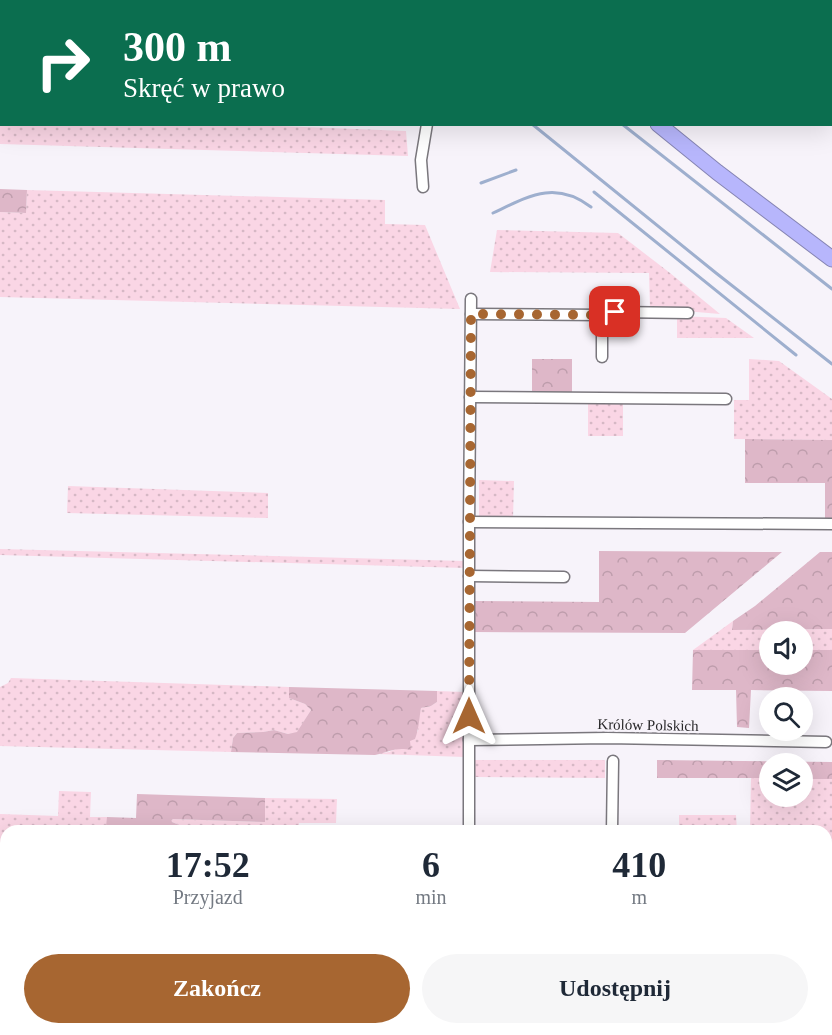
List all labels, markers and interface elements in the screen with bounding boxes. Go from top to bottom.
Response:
icon: right [24,24,102,102]
text: 300 m [123,24,232,70]
text: Skręć w prawo [123,73,285,103]
pin [589,286,640,337]
icon: arrive [598,295,631,328]
map controls [759,621,813,807]
button: sound [759,621,813,675]
position arrow [437,684,501,748]
button: search [759,687,813,741]
street label: Królów Polskich [597,716,699,734]
button: layers [759,753,813,807]
text: 17:52 [166,845,250,885]
text: 6 [422,845,440,885]
text: 410 [612,845,666,885]
text: Przyjazd [173,886,243,908]
text: min [415,886,447,908]
text: m [632,886,647,908]
button: Zakończ [24,954,410,1023]
button: Udostępnij [422,954,808,1023]

